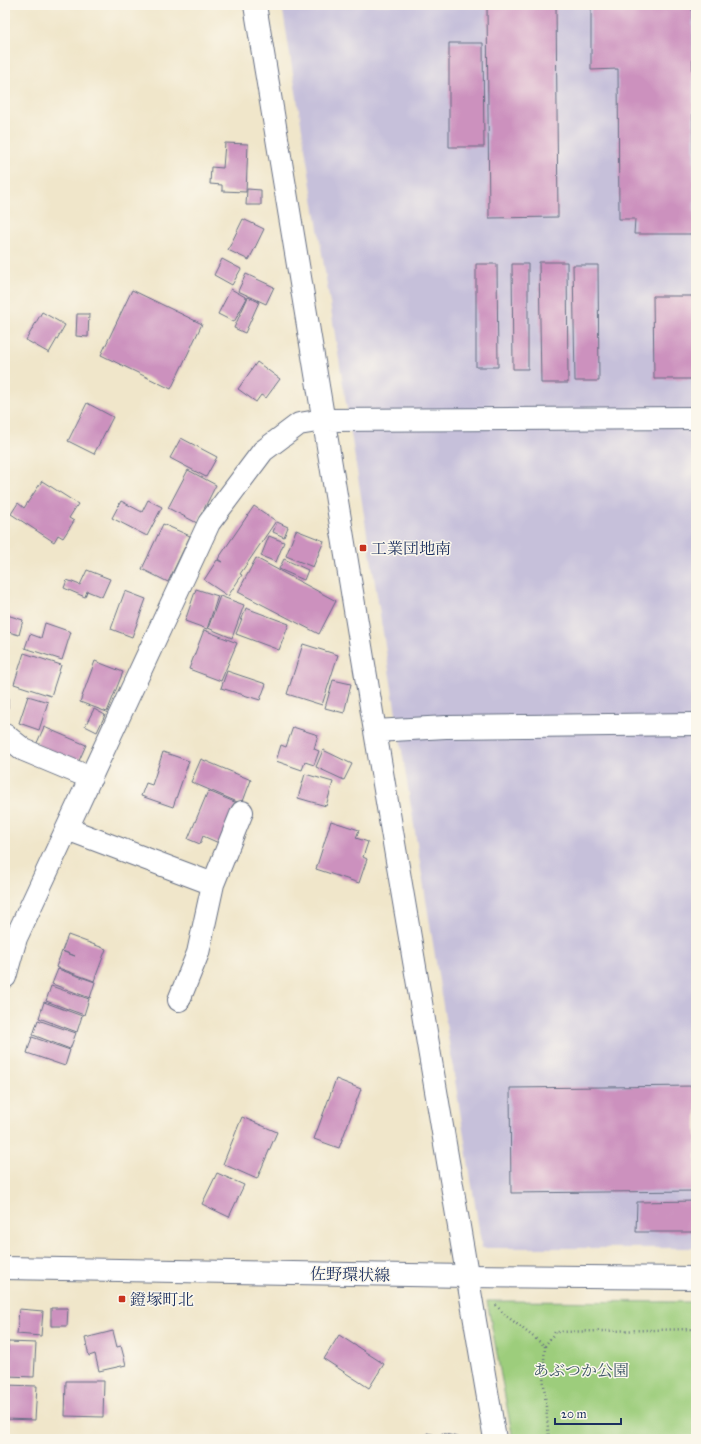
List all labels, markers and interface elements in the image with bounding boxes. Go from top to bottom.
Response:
place label: 工業団地南 [371,539,451,558]
marker: 工業団地南 [358,543,368,553]
street label: 佐野環状線 [310,1264,390,1285]
place label: 鐙塚町北 [130,1290,194,1309]
marker: 鐙塚町北 [117,1294,127,1304]
park label: あぶつか公園 [533,1361,629,1380]
scale bar [555,1400,621,1426]
text: 20 m [561,1407,587,1421]

